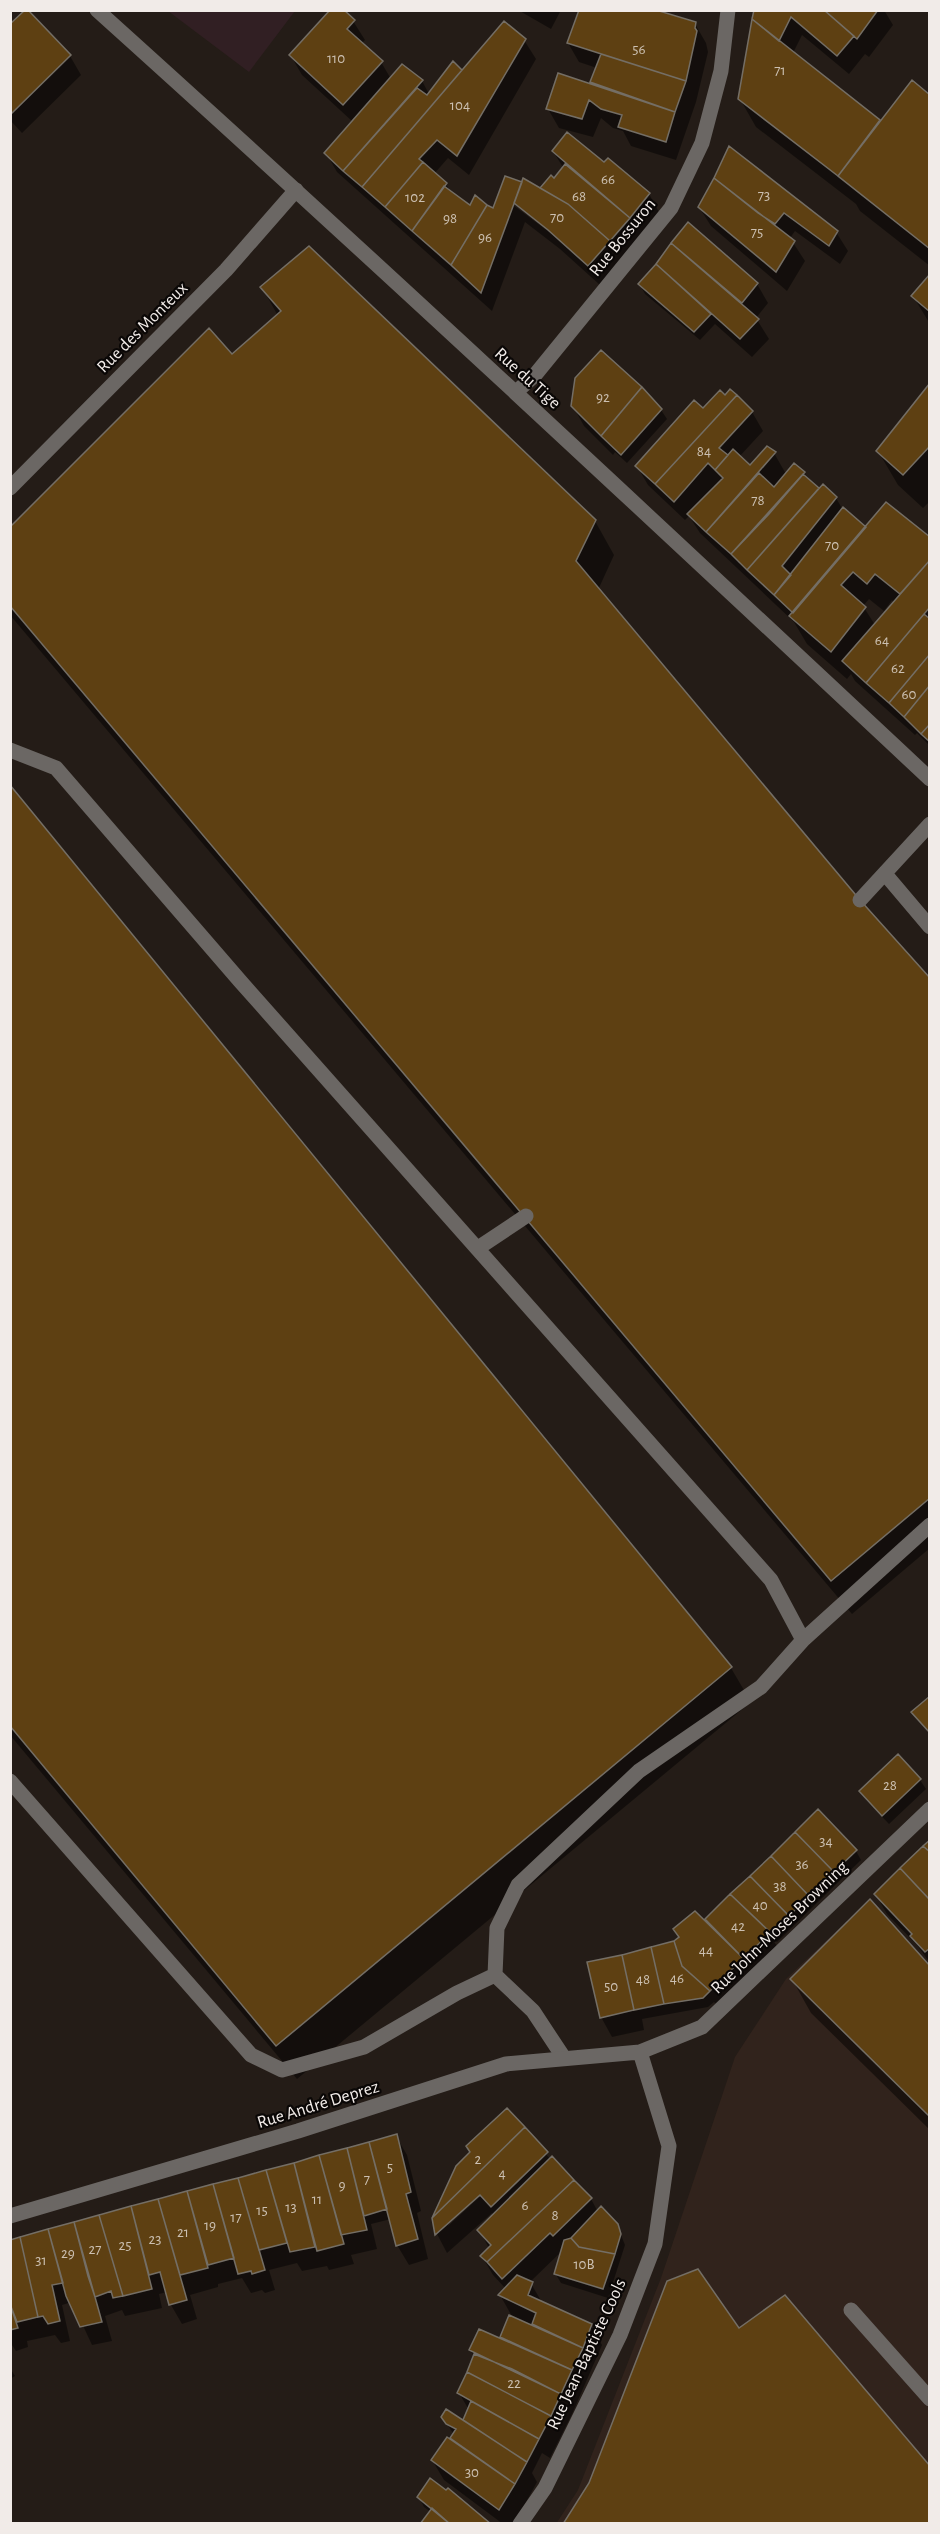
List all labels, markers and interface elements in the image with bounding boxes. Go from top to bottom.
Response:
house number: 56 [632,42,646,57]
house number: 110 [327,51,345,66]
house number: 71 [774,63,786,78]
house number: 104 [450,98,470,113]
house number: 66 [601,172,615,187]
house number: 73 [758,188,770,203]
house number: 68 [572,189,586,204]
house number: 102 [405,190,425,205]
street label: Rue Bossuron [586,195,659,280]
house number: 70 [550,210,564,225]
house number: 98 [443,211,457,226]
house number: 75 [751,225,763,240]
house number: 96 [478,230,492,245]
street label: Rue des Monteux [94,279,192,376]
street label: Rue du Tige [491,345,564,413]
house number: 92 [596,390,610,405]
house number: 84 [697,444,711,459]
house number: 78 [751,493,765,508]
house number: 70 [825,538,839,553]
house number: 64 [875,633,889,648]
house number: 62 [891,661,905,676]
house number: 60 [902,687,917,702]
house number: 28 [883,1778,897,1793]
house number: 34 [819,1834,833,1849]
house number: 36 [795,1857,809,1872]
street label: Rue John-Moses Browning [708,1858,852,1998]
house number: 38 [773,1879,787,1894]
house number: 40 [752,1898,768,1913]
house number: 42 [731,1919,745,1934]
house number: 44 [699,1943,713,1958]
house number: 46 [670,1971,684,1986]
house number: 48 [636,1972,650,1987]
house number: 50 [604,1979,618,1994]
street label: Rue André Deprez [255,2078,381,2132]
house number: 2 [475,2152,482,2167]
house number: 5 [387,2160,393,2175]
house number: 4 [498,2166,506,2181]
house number: 7 [364,2172,370,2187]
house number: 9 [338,2178,346,2193]
house number: 11 [312,2192,322,2207]
house number: 6 [521,2198,529,2213]
house number: 13 [285,2200,297,2215]
house number: 15 [256,2203,268,2218]
house number: 8 [551,2208,559,2223]
house number: 17 [230,2210,242,2225]
house number: 19 [204,2218,216,2233]
house number: 21 [177,2225,189,2240]
house number: 23 [148,2232,162,2247]
house number: 25 [118,2238,132,2253]
house number: 27 [88,2242,102,2257]
house number: 29 [61,2246,75,2261]
house number: 31 [35,2253,47,2268]
house number: 10B [573,2257,595,2272]
street label: Rue Jean-Baptiste Cools [544,2276,630,2433]
house number: 22 [507,2376,521,2391]
house number: 30 [465,2465,479,2480]

